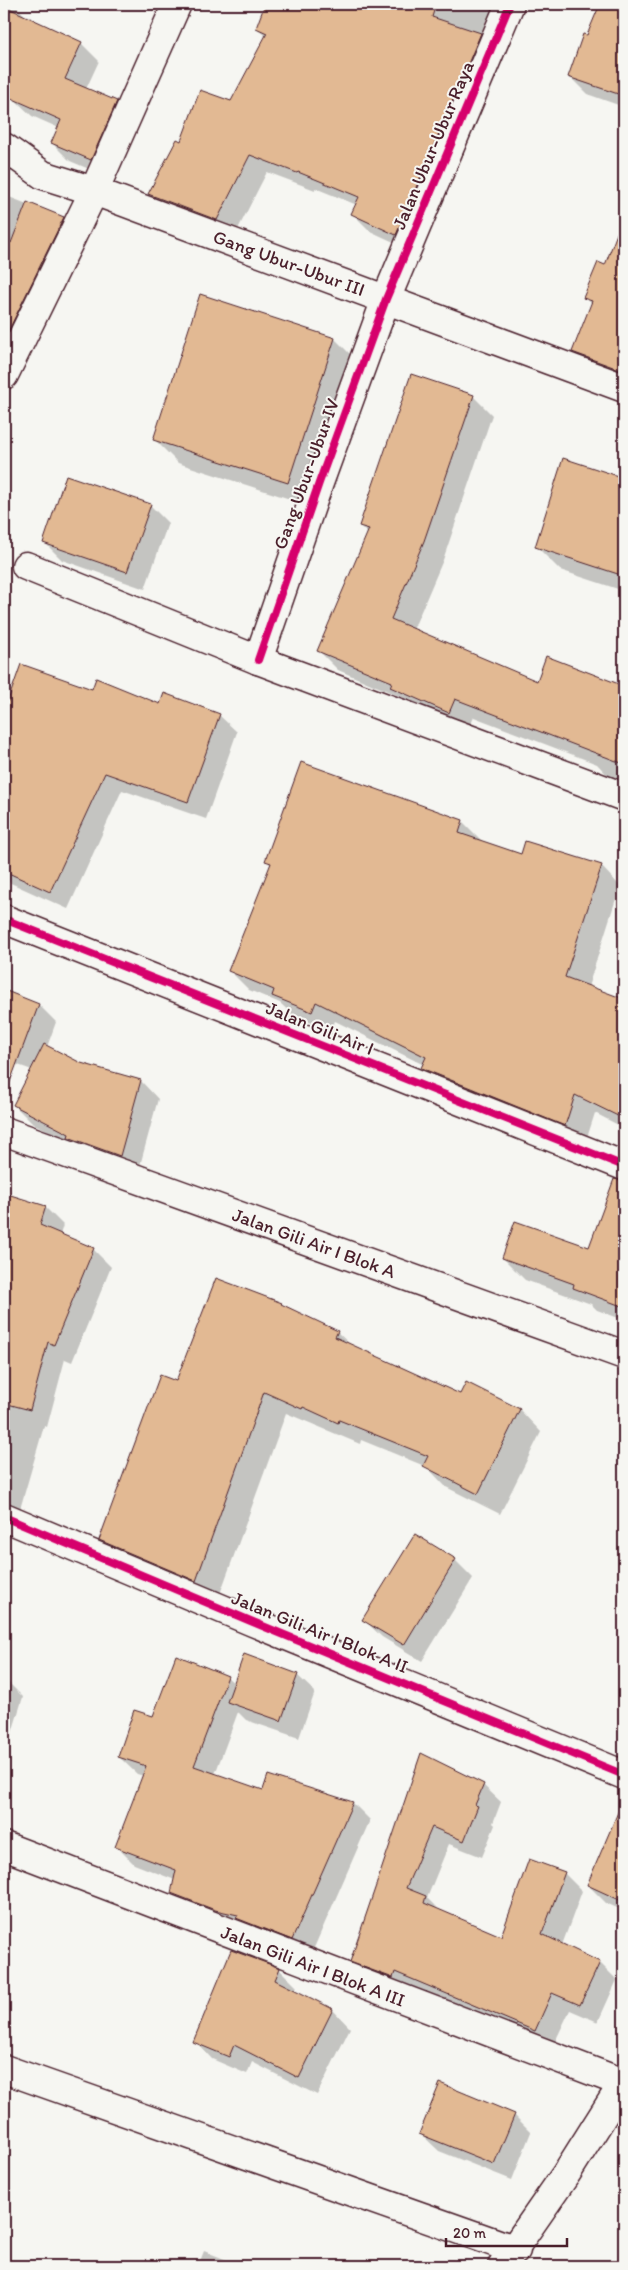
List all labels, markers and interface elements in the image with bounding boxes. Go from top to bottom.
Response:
street label: Jalan Ubur-Ubur Raya [387,57,479,233]
street label: Gang Ubur-Ubur III [210,225,368,301]
street label: Gang Ubur-Ubur IV [268,395,344,553]
street label: Jalan Gili Air I [263,996,377,1060]
street label: Jalan Gili Air I Blok A [229,1203,399,1283]
street label: Jalan Gili Air I Blok A II [228,1586,412,1678]
street label: Jalan Gili Air I Blok A III [218,1920,408,2012]
scale bar [446,2215,567,2247]
text: 20 m [453,2224,487,2242]

